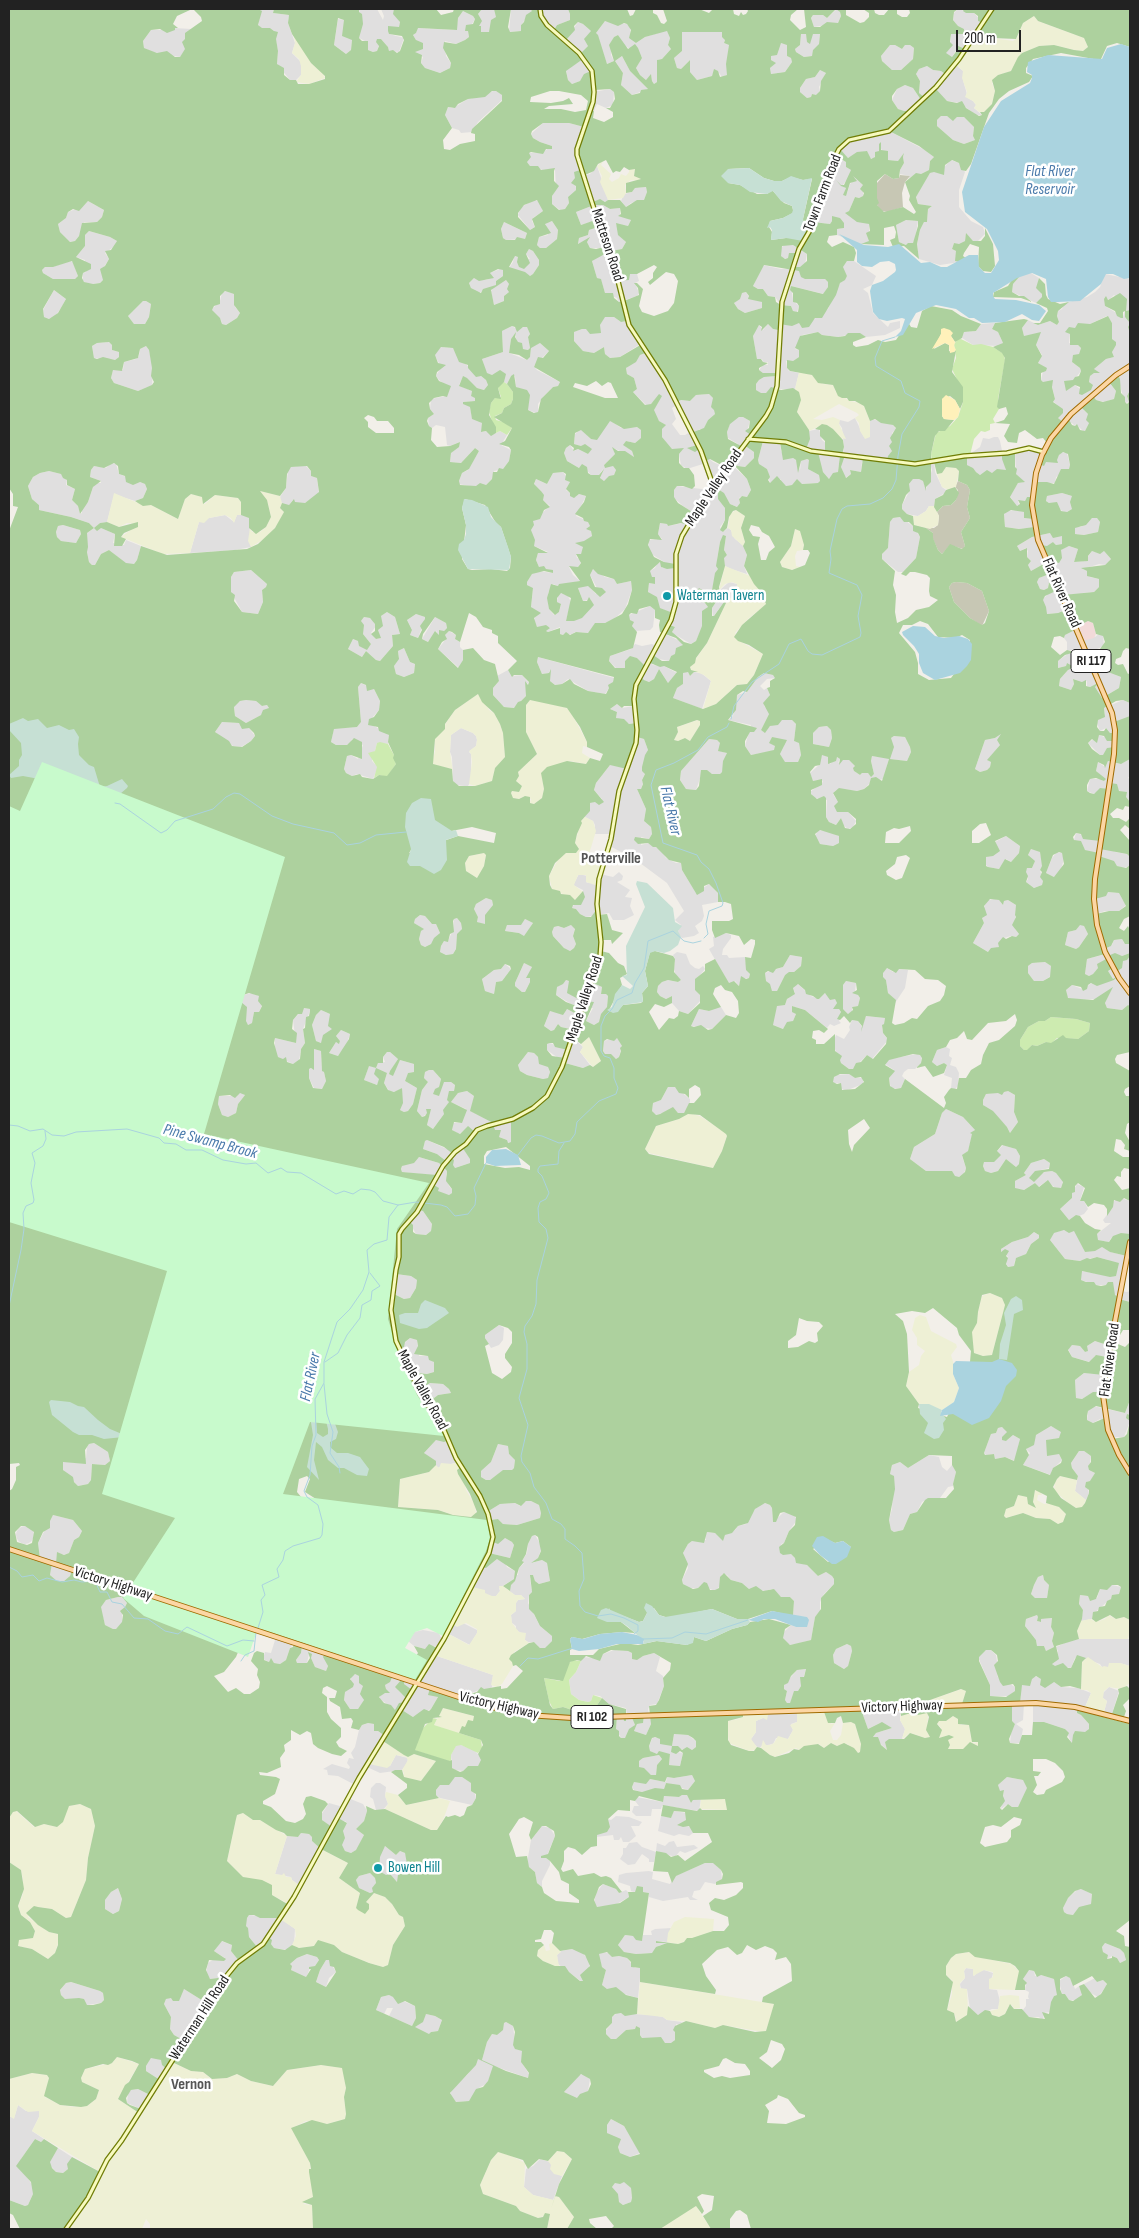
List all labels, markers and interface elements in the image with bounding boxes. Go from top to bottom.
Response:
scale bar [959,20,1024,52]
text: 200 m [964,29,996,48]
street label: Town Farm Road [800,152,846,234]
water label: Flat River Reservoir [1025,162,1075,200]
street label: Matteson Road [587,206,627,284]
street label: Maple Valley Road [682,446,746,530]
street label: Flat River Road [1038,555,1084,631]
place label: Waterman Tavern [677,587,764,605]
marker: Waterman Tavern [661,590,673,602]
road number: RI 117 [1071,649,1111,672]
water label: Flat River [655,785,685,837]
district label: Potterville [581,849,641,869]
street label: Maple Valley Road [563,954,607,1044]
water label: Pine Swamp Brook [161,1120,259,1164]
street label: Flat River Road [1096,1322,1124,1398]
street label: Maple Valley Road [393,1347,451,1433]
water label: Flat River [296,1351,326,1403]
street label: Victory Highway [72,1563,154,1605]
street label: Victory Highway [457,1688,541,1724]
street label: Victory Highway [861,1697,943,1717]
road number: RI 102 [571,1705,613,1728]
place label: Bowen Hill [388,1859,440,1877]
marker: Bowen Hill [372,1862,384,1874]
street label: Waterman Hill Road [166,1972,234,2064]
district label: Vernon [171,2075,211,2095]

